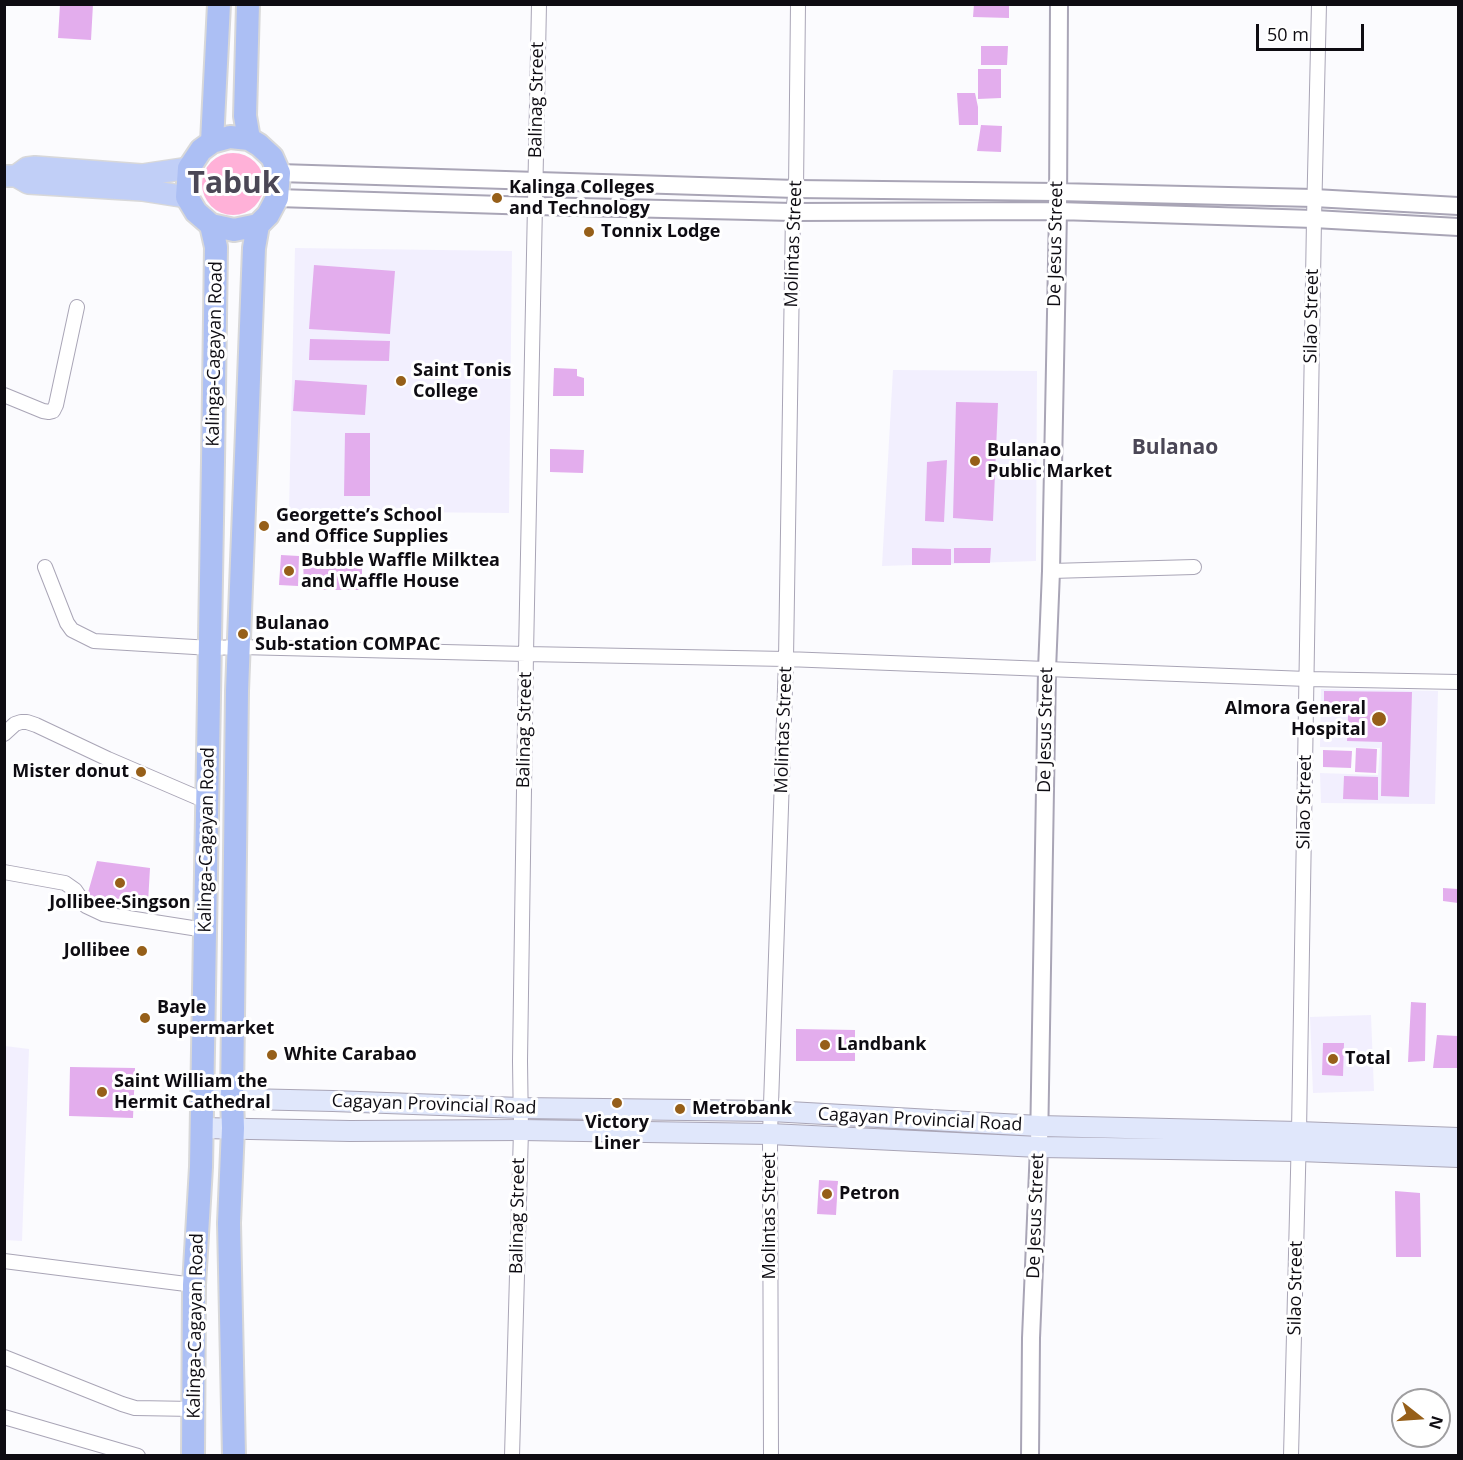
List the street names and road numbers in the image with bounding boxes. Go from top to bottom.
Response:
street label: Balinag Street [525,42,549,158]
street label: Molintas Street [781,180,807,308]
street label: De Jesus Street [1044,181,1068,307]
street label: Kalinga-Cagayan Road [203,261,227,447]
street label: Silao Street [1300,268,1324,364]
street label: Molintas Street [771,666,797,794]
street label: De Jesus Street [1034,667,1058,793]
street label: Balinag Street [513,672,537,788]
street label: Kalinga-Cagayan Road [195,747,219,933]
street label: Silao Street [1293,754,1317,850]
street label: Cagayan Provincial Road [331,1091,537,1119]
street label: Cagayan Provincial Road [817,1104,1023,1136]
street label: Molintas Street [759,1152,781,1280]
street label: De Jesus Street [1023,1153,1049,1279]
street label: Balinag Street [506,1158,530,1274]
street label: Kalinga-Cagayan Road [184,1233,208,1419]
street label: Silao Street [1284,1240,1308,1336]

